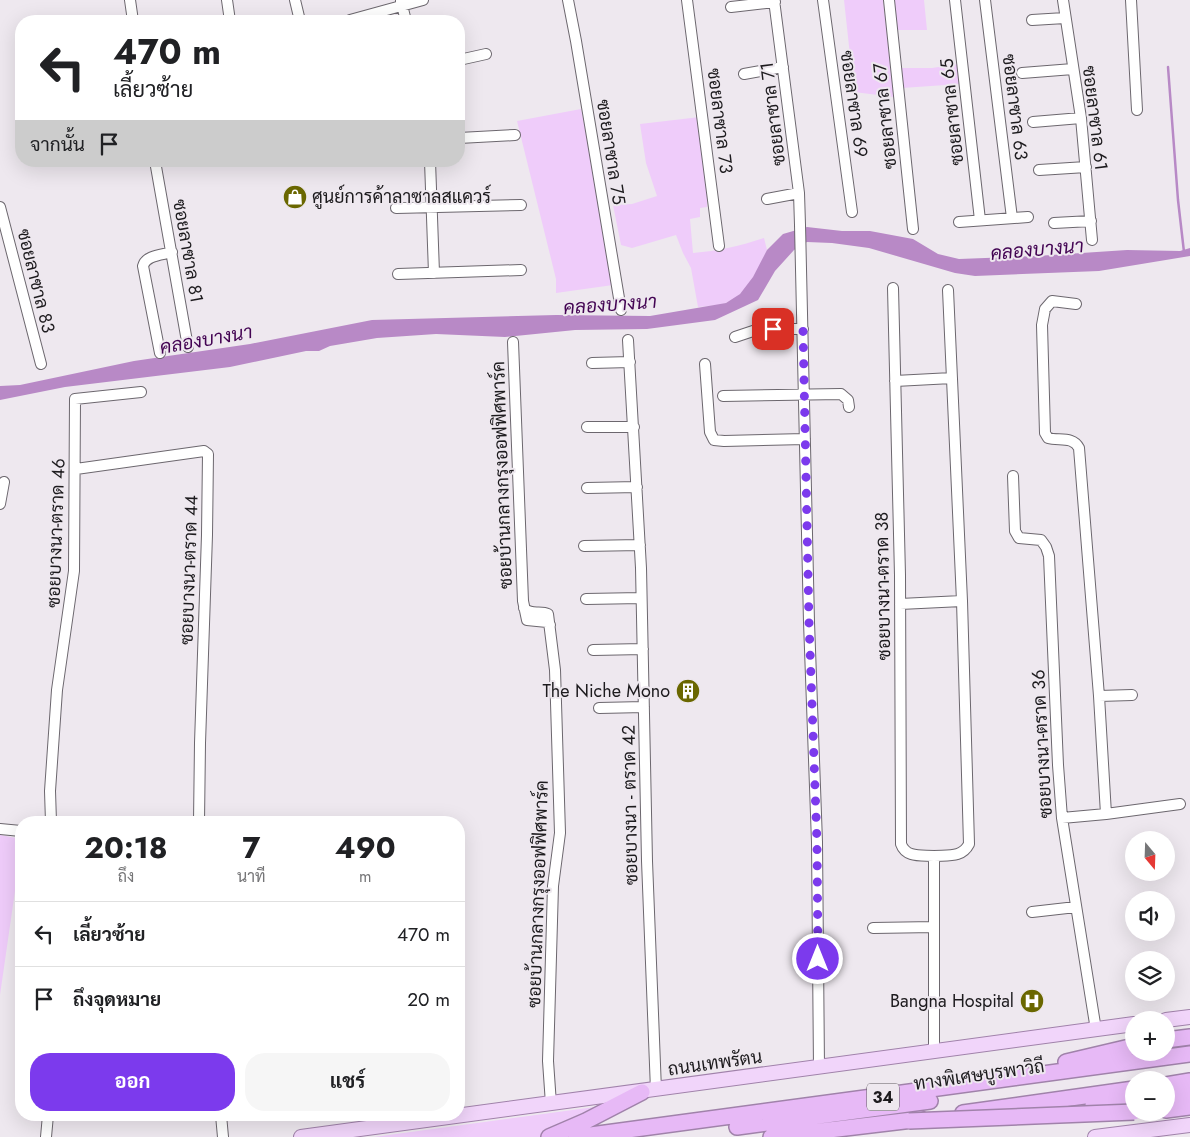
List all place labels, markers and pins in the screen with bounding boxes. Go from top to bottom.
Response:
shop icon: ศูนย์การค้าลาซาลสแควร์ [282,184,308,210]
place label: ศูนย์การค้าลาซาลสแควร์ [312,184,491,210]
pin [752,308,794,350]
place label: The Niche Mono [542,678,670,704]
building icon: The Niche Mono [675,678,701,704]
place label: Bangna Hospital [890,988,1014,1014]
hospital icon: Bangna Hospital [1019,988,1045,1014]

